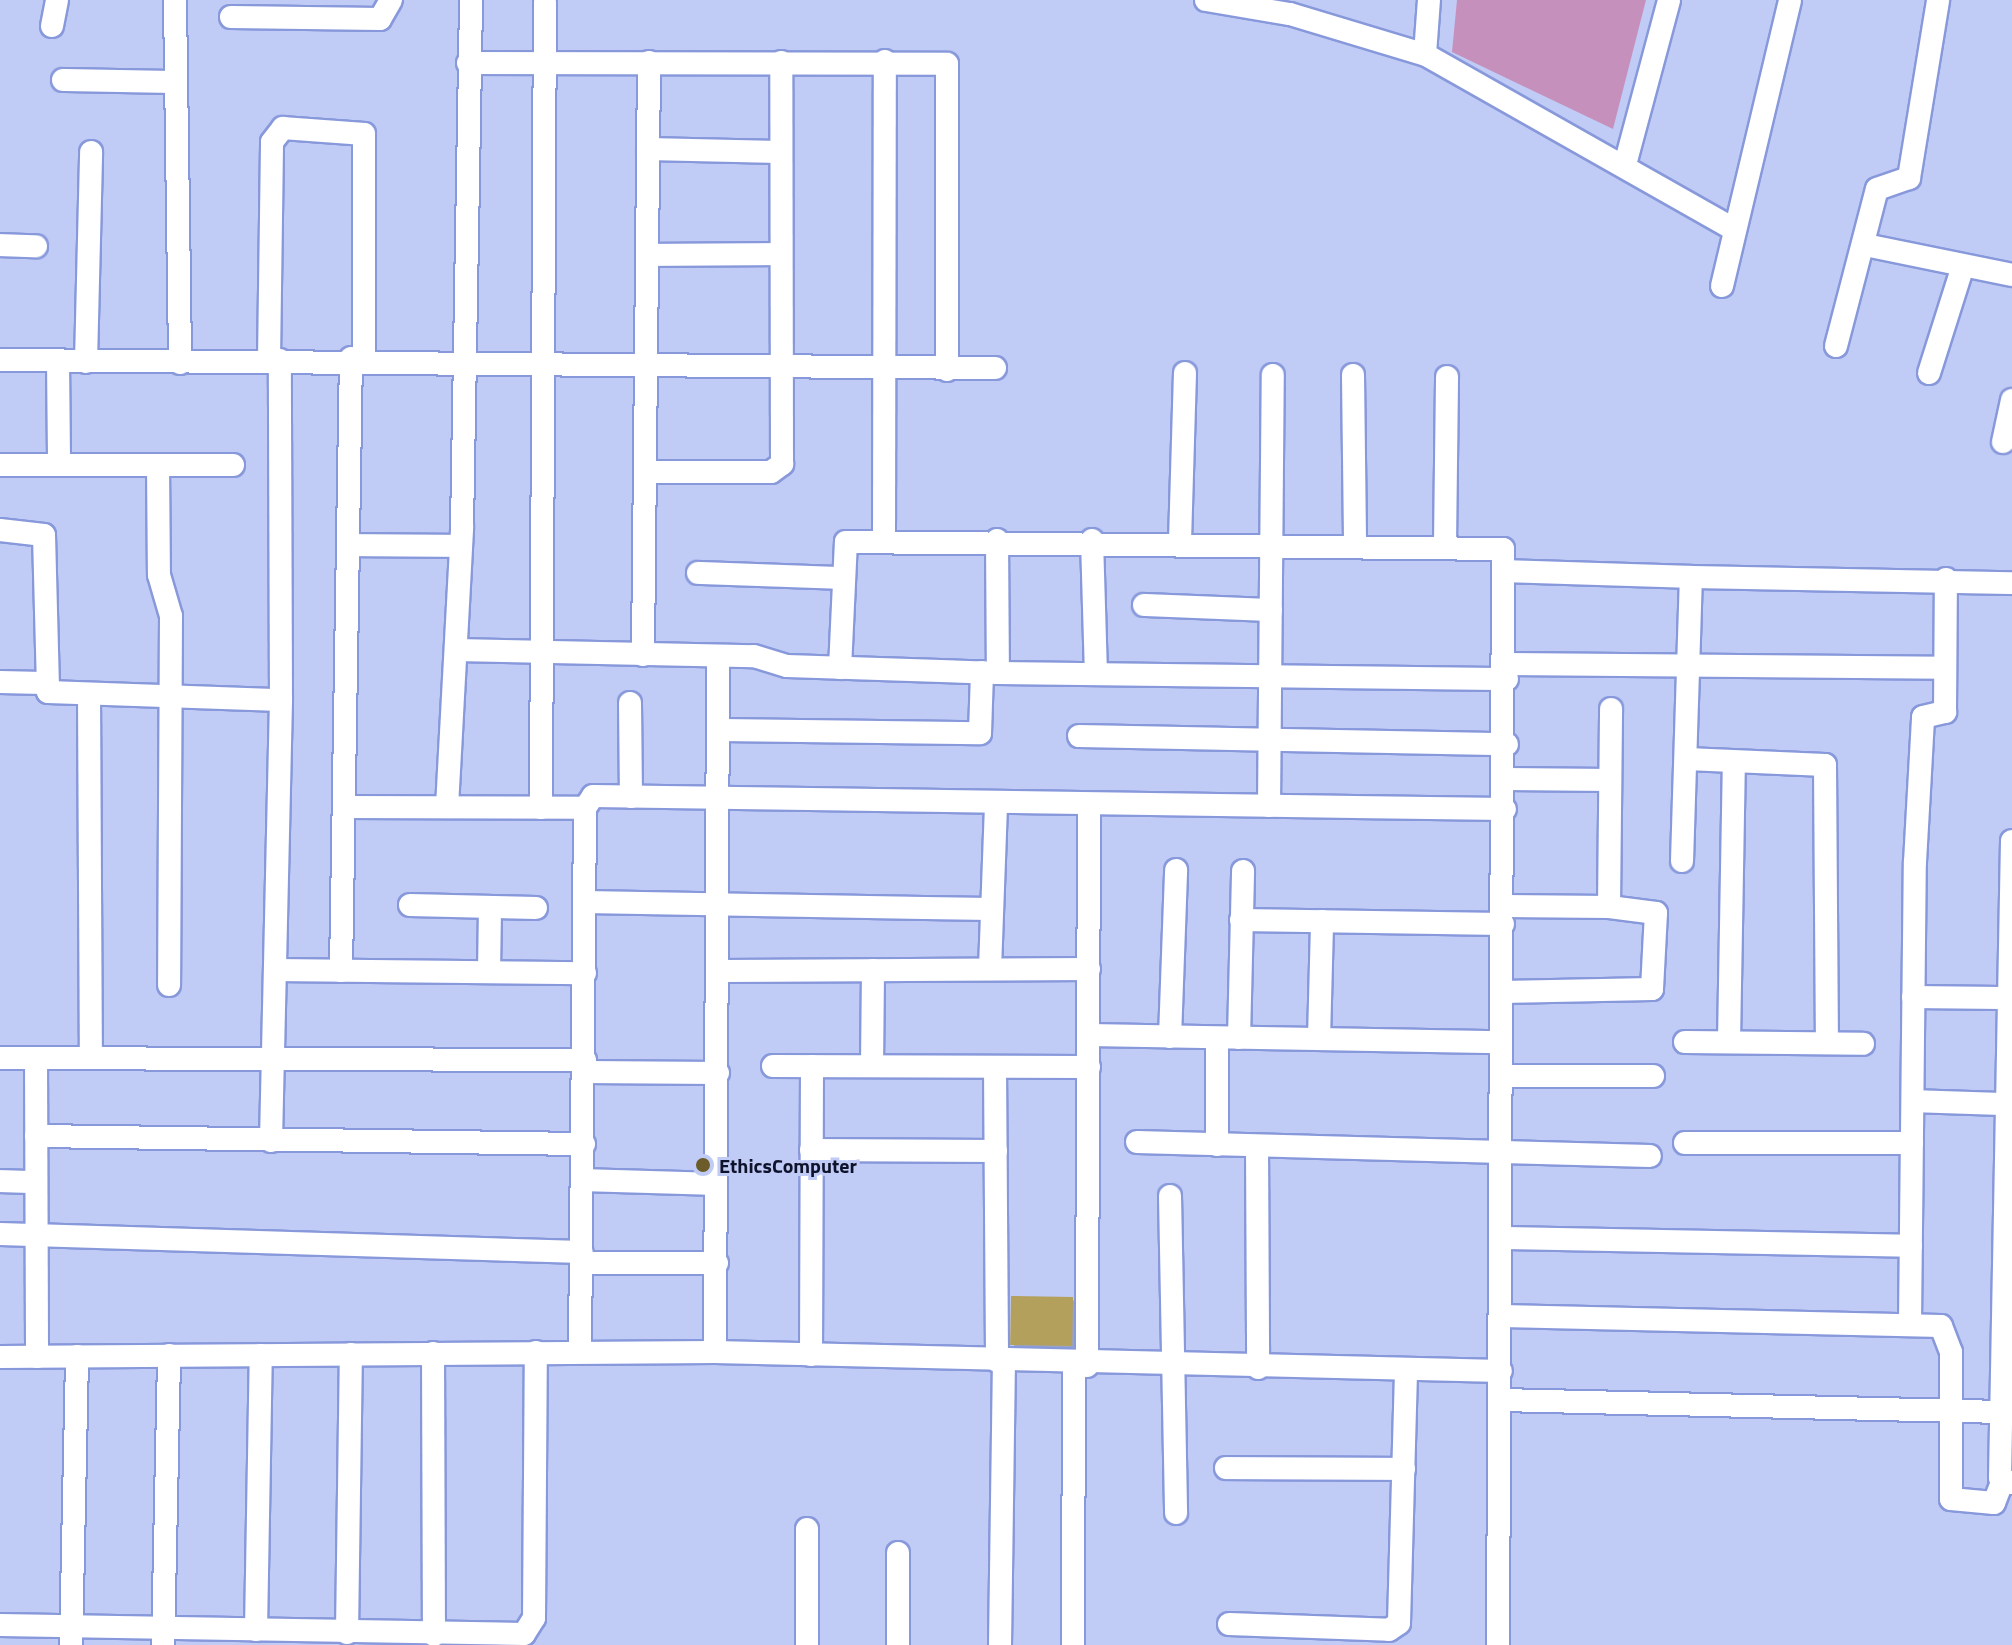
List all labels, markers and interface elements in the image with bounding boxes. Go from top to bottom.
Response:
place label: EthicsComputer [719,1153,857,1177]
marker: EthicsComputer [694,1156,712,1174]

